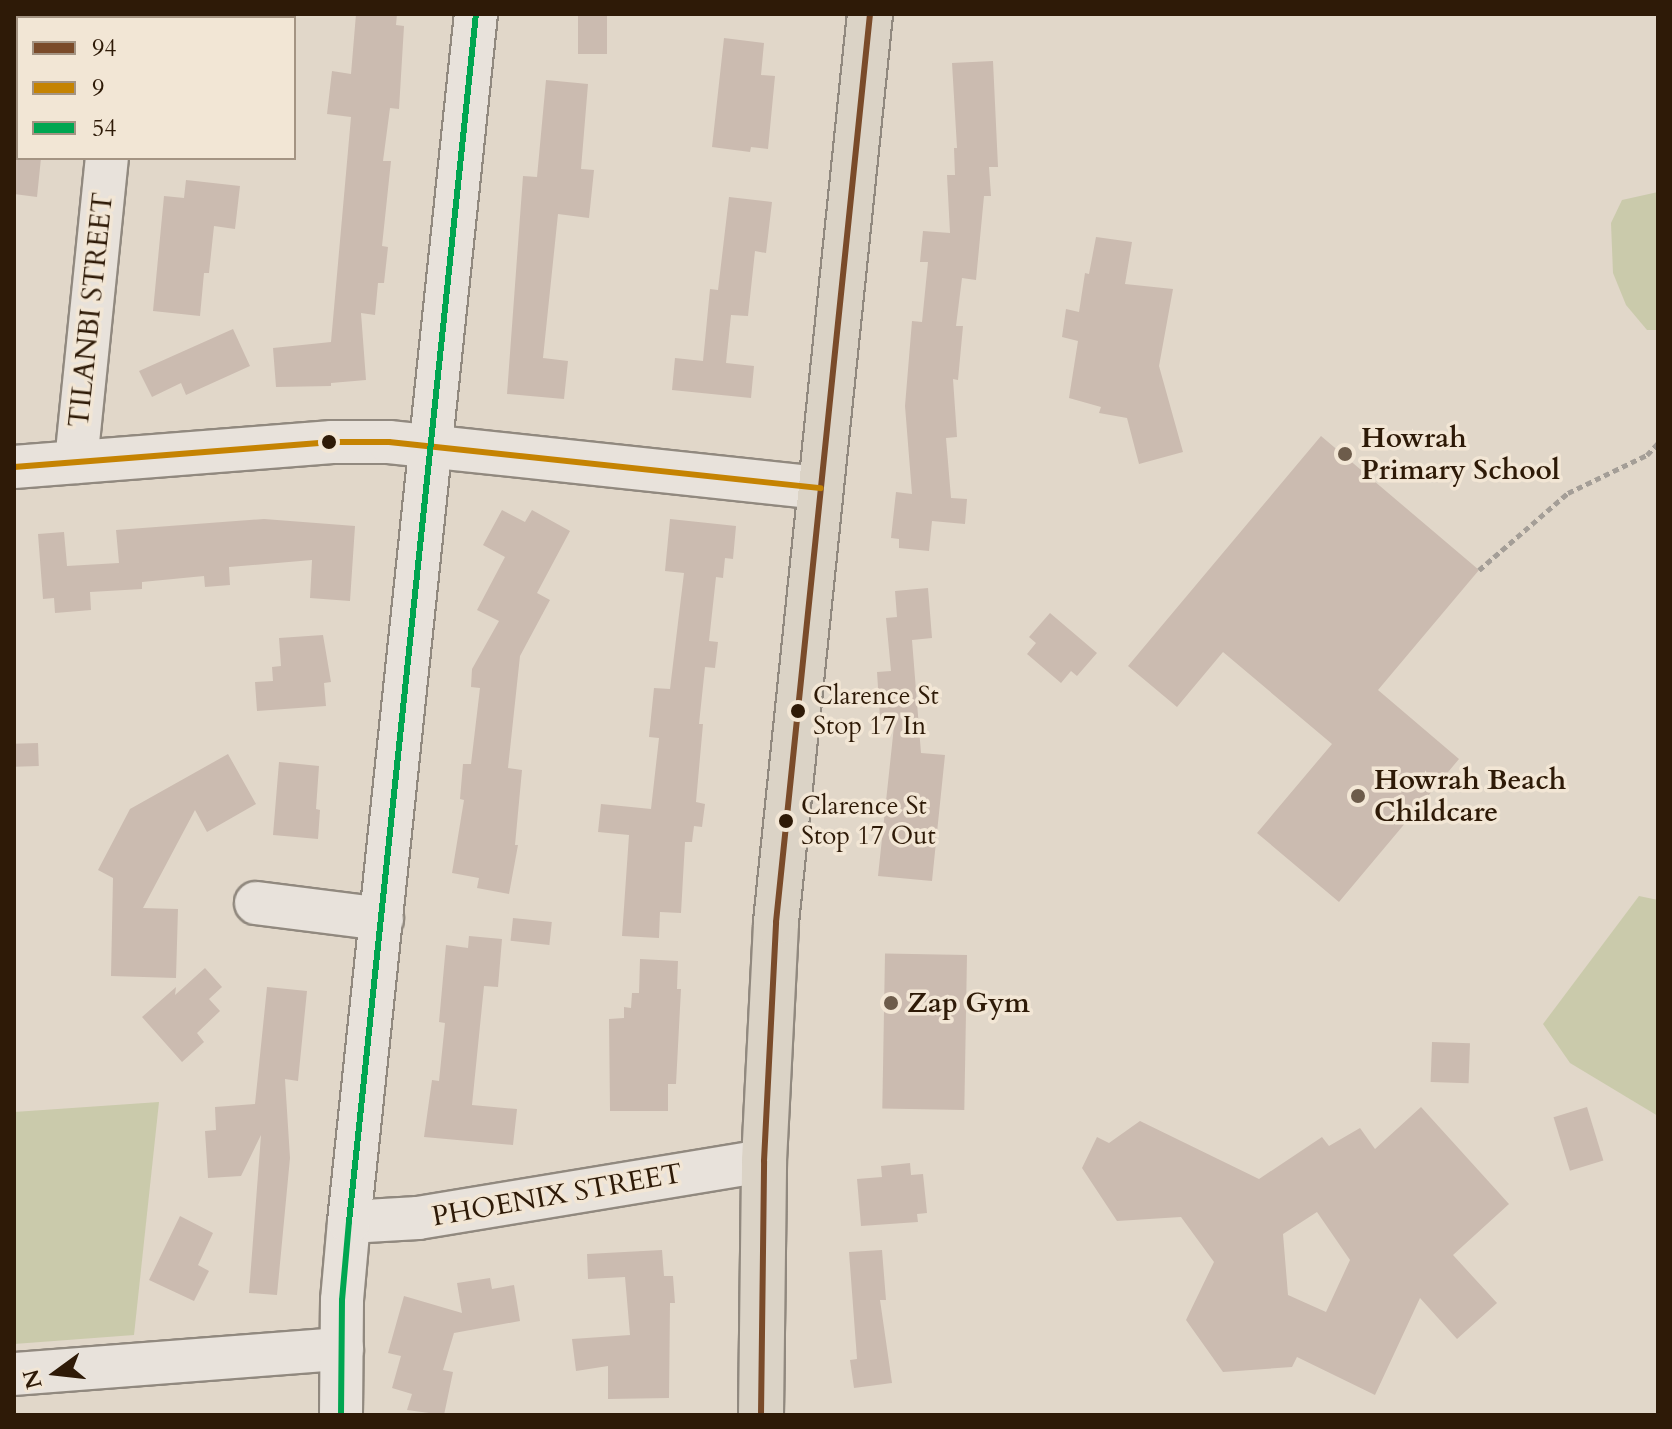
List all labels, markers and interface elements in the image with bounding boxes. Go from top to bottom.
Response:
legend [16,16,296,160]
text: 94 [92,32,117,65]
text: 9 [92,72,104,105]
text: 54 [92,112,117,145]
street label: TILANBI STREET [62,191,120,429]
place label: Howrah Primary School [1361,421,1560,487]
unlabelled marker [321,434,337,450]
marker: Howrah Primary School [1336,445,1354,463]
place label: Clarence St Stop 17 In [813,680,939,742]
marker: Clarence St Stop 17 In [790,703,806,719]
place label: Howrah Beach Childcare [1374,763,1566,829]
marker: Howrah Beach Childcare [1349,787,1367,805]
place label: Clarence St Stop 17 Out [801,790,936,852]
marker: Clarence St Stop 17 Out [778,813,794,829]
place label: Zap Gym [907,986,1030,1020]
marker: Zap Gym [882,994,900,1012]
street label: PHOENIX STREET [429,1156,685,1234]
north arrow [16,1333,96,1413]
text: N [16,1366,50,1392]

